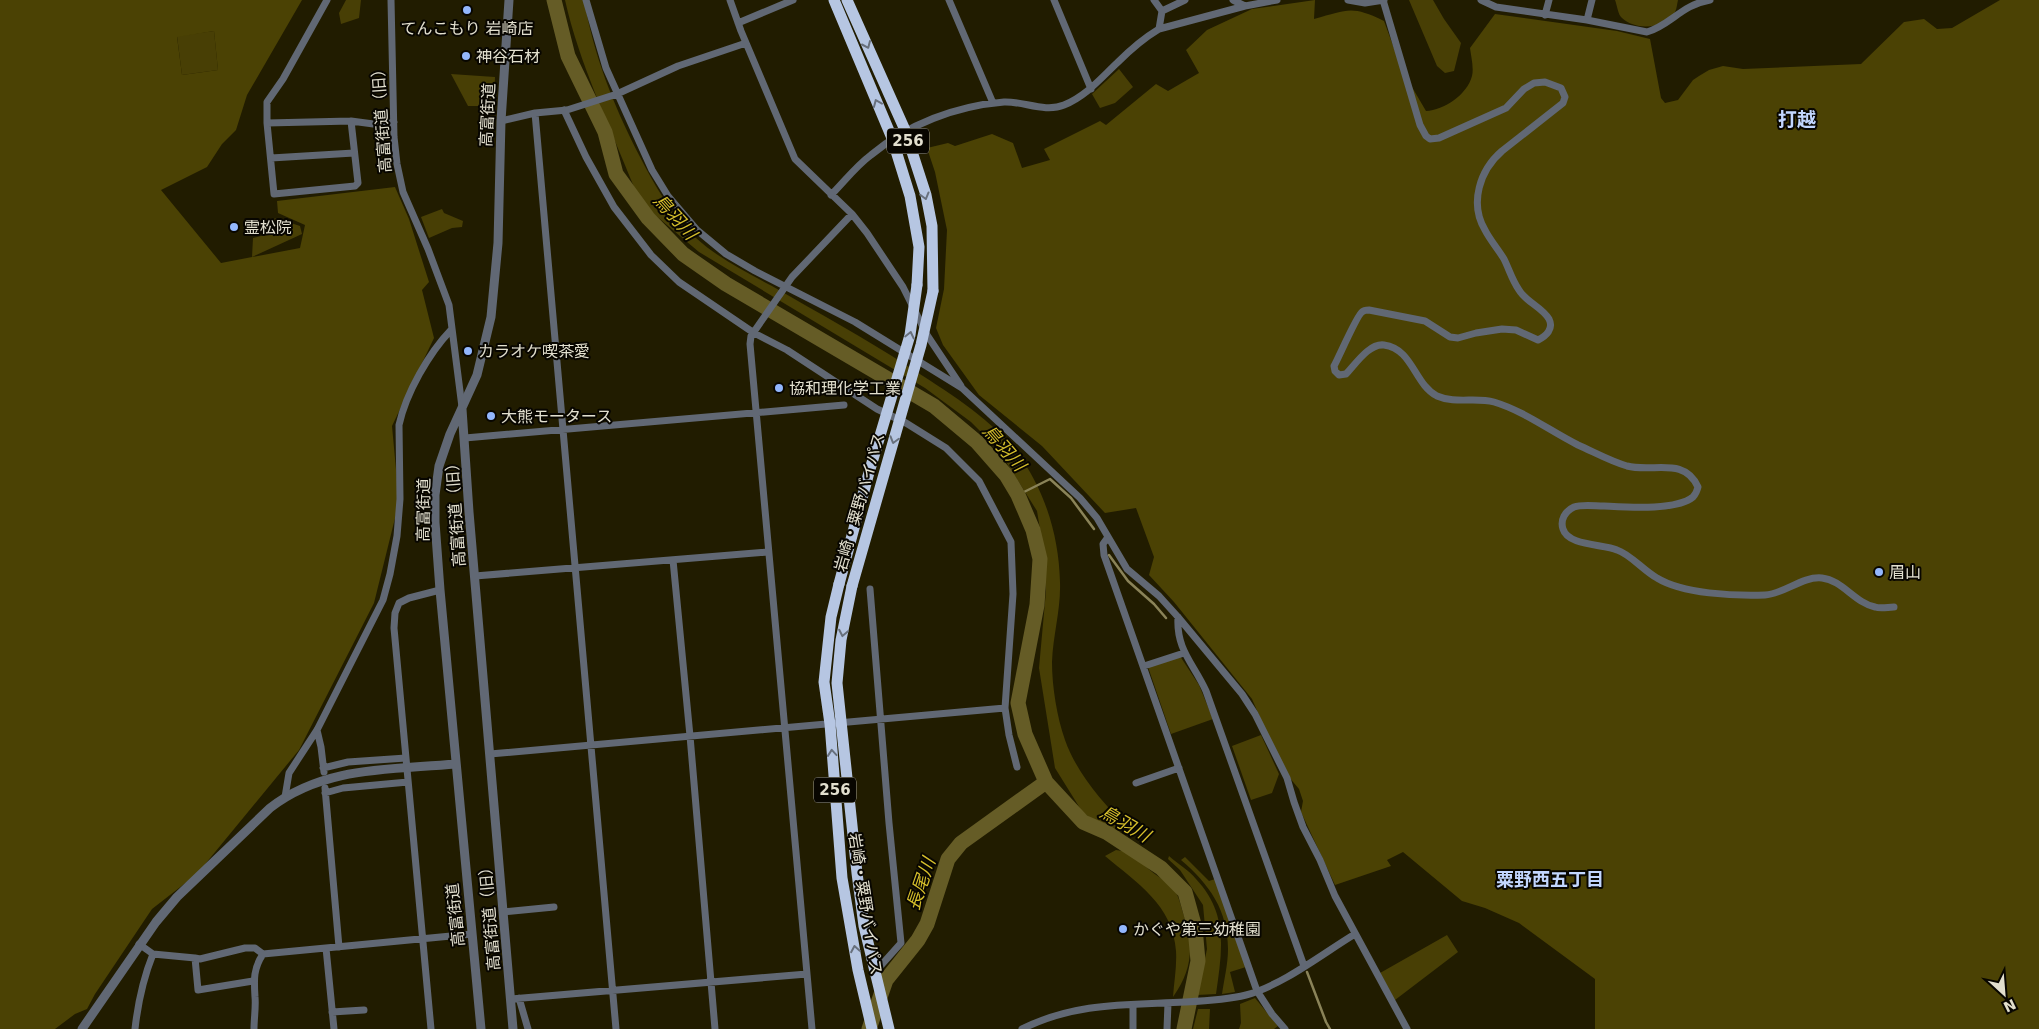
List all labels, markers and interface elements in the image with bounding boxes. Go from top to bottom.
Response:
marker: てんこもり 岩崎店 [461,4,473,16]
place label: てんこもり 岩崎店 [400,19,534,38]
one-way arrow [860,39,870,48]
place label: 神谷石材 [476,47,540,66]
marker: 神谷石材 [460,50,472,62]
street label: 高富街道（旧） [368,60,395,173]
street label: 高富街道 [476,83,499,147]
one-way arrow [873,99,884,108]
district label: 打越 [1778,108,1816,130]
road number: 256 [887,128,929,154]
water label: 鳥羽川 [650,190,703,245]
one-way arrow [920,191,930,199]
place label: 霊松院 [244,218,292,237]
marker: 霊松院 [228,221,240,233]
one-way arrow [904,331,915,340]
place label: カラオケ喫茶愛 [478,342,590,361]
marker: カラオケ喫茶愛 [462,345,474,357]
place label: 協和理化学工業 [789,379,901,398]
marker: 協和理化学工業 [773,382,785,394]
place label: 大熊モータース [501,407,612,426]
marker: 大熊モータース [485,410,497,422]
water label: 鳥羽川 [979,420,1031,476]
street label: 岩崎・粟野バイパス [831,430,888,574]
one-way arrow [889,435,899,443]
street label: 高富街道（旧） [442,454,469,567]
street label: 高富街道 [413,478,434,542]
place label: 眉山 [1889,563,1921,582]
marker: 眉山 [1873,566,1885,578]
one-way arrow [838,629,848,638]
one-way arrow [827,748,838,756]
road number: 256 [814,778,856,802]
water label: 鳥羽川 [1097,801,1156,847]
street label: 岩崎・粟野バイパス [845,832,886,977]
water label: 長尾川 [902,853,940,913]
street label: 高富街道（旧） [475,858,504,972]
district label: 粟野西五丁目 [1496,869,1604,890]
street label: 高富街道 [443,882,468,948]
place label: かぐや第三幼稚園 [1133,920,1261,939]
marker: かぐや第三幼稚園 [1117,923,1129,935]
one-way arrow [850,944,860,953]
north arrow [1979,969,2029,1019]
text: N [2001,996,2018,1015]

